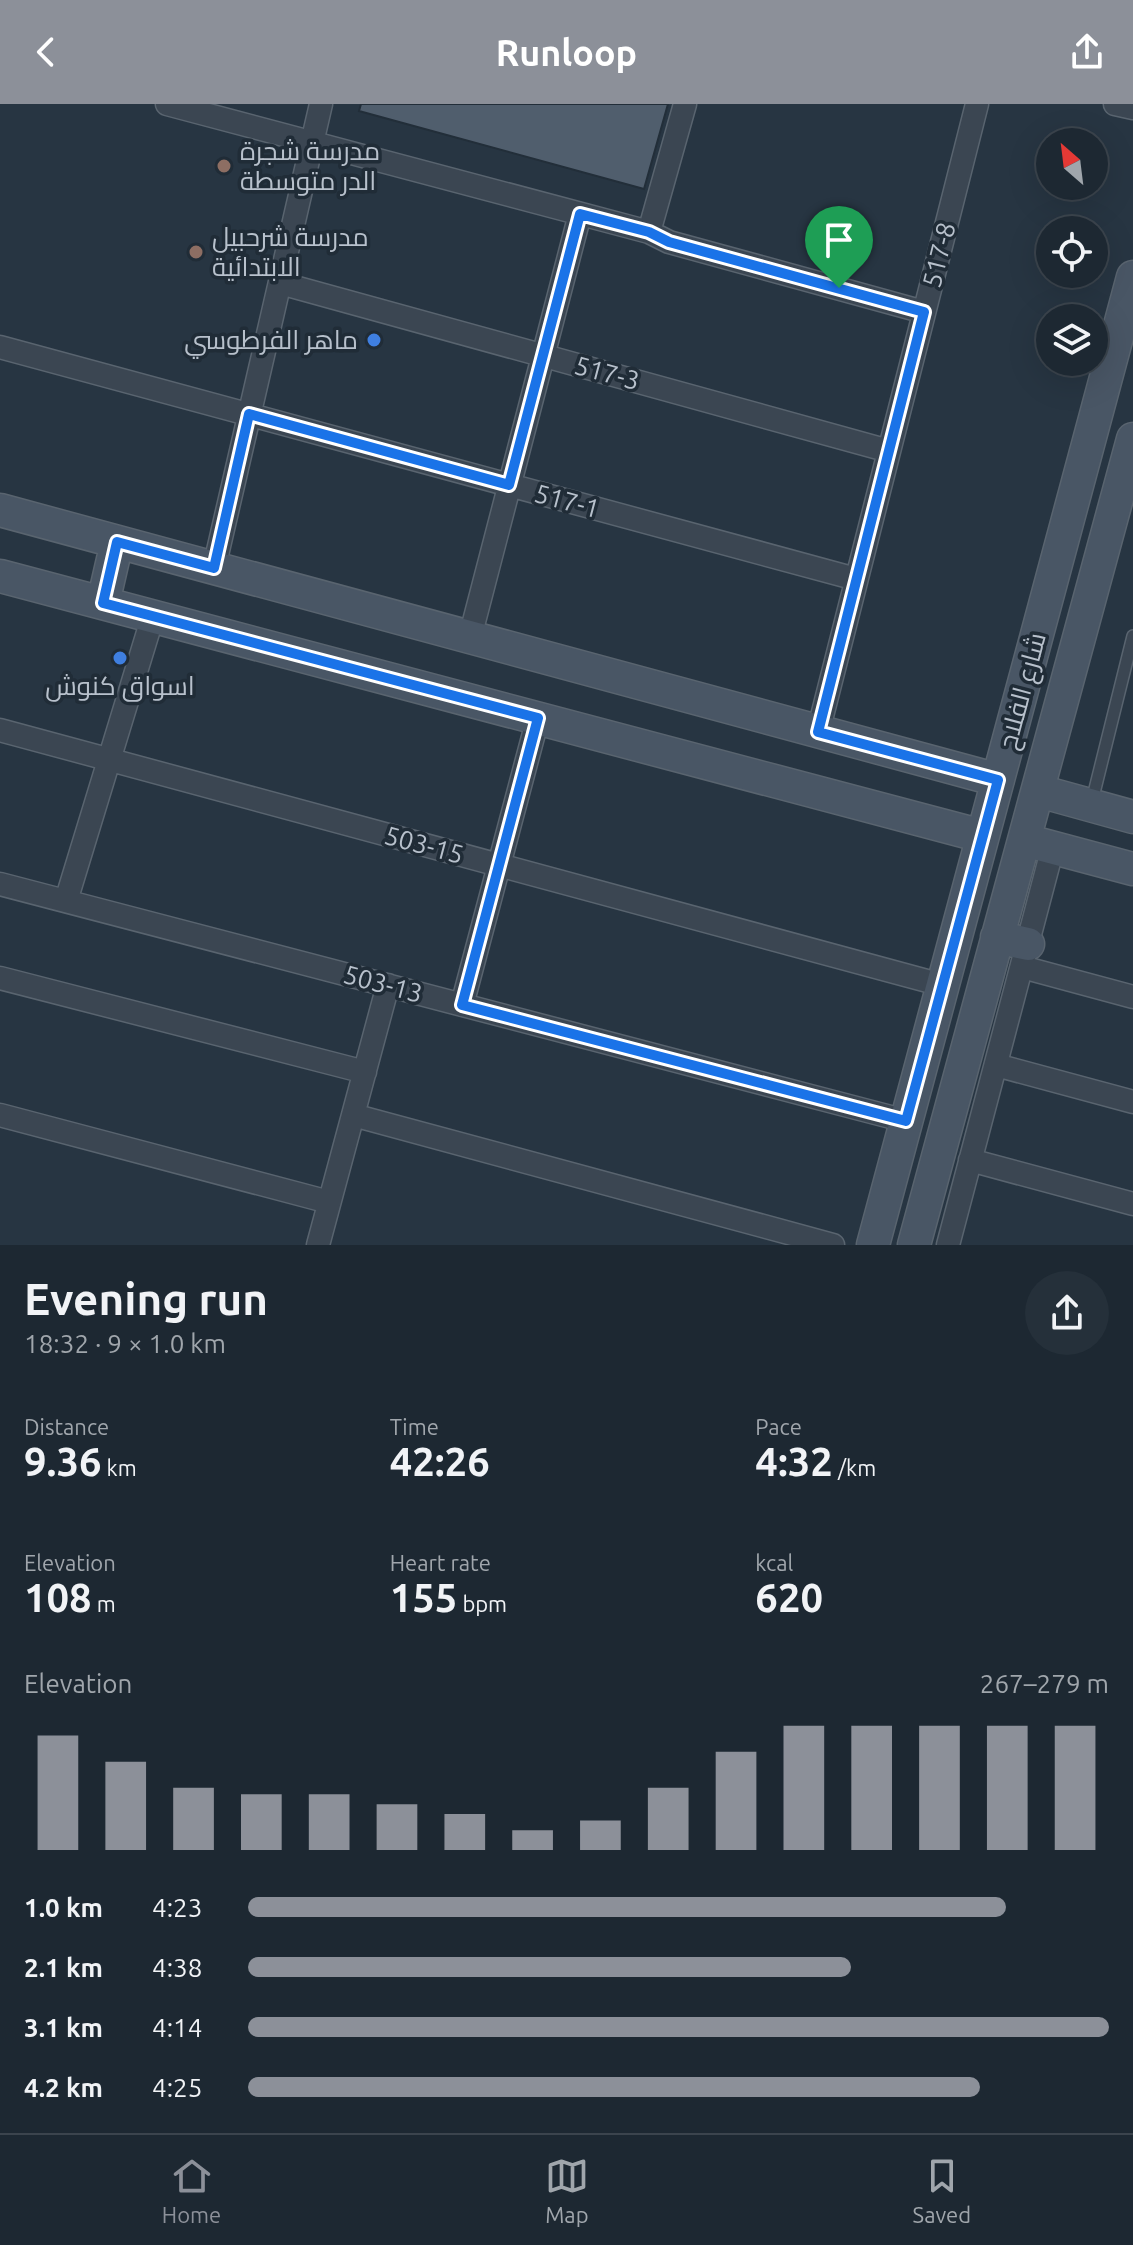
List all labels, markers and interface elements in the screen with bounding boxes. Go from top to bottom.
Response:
icon: back [24,30,68,74]
icon: share [1065,30,1109,74]
text: Runloop [496,32,637,73]
north arrow [1036,128,1108,200]
map controls [1036,128,1108,376]
place label: مدرسة شجرة الدر متوسطة [240,136,380,196]
marker: مدرسة شجرة الدر متوسطة [215,157,233,175]
pin [805,206,873,288]
button: locate [1036,216,1108,288]
icon: arrive [817,218,861,262]
street label: 517-8 [916,219,961,290]
place label: مدرسة شرحبيل الابتدائية [212,222,369,281]
marker: مدرسة شرحبيل الابتدائية [187,243,205,261]
button: layers [1036,304,1108,376]
place label: ماهر الفرطوسي [184,325,358,359]
marker: ماهر الفرطوسي [365,331,383,349]
street label: 517-3 [571,350,643,395]
street label: 517-1 [531,478,603,523]
street label: شارع الفلاح [992,629,1054,753]
marker: اسواق كنوش [111,649,129,667]
place label: اسواق كنوش [45,671,195,702]
street label: 503-15 [381,820,467,869]
street label: 503-13 [340,959,426,1008]
button: share [1025,1271,1109,1355]
text: Evening run [24,1274,268,1323]
text: 18:32 · 9 × 1.0 km [24,1329,226,1358]
text: Distance [24,1414,109,1439]
text: Time [390,1414,439,1439]
text: Pace [755,1414,802,1439]
text: 9.36 [24,1439,102,1484]
text: 42:26 [390,1439,490,1484]
text: 4:32 [755,1439,833,1484]
text: km [102,1455,137,1480]
text: /km [833,1455,876,1480]
text: Elevation [24,1550,116,1575]
text: Heart rate [390,1550,491,1575]
text: kcal [755,1550,793,1575]
text: 108 [24,1575,92,1620]
text: 155 [390,1575,457,1620]
text: 620 [755,1575,823,1620]
text: m [92,1591,116,1616]
text: bpm [457,1591,507,1616]
text: Elevation [24,1669,132,1698]
text: 267–279 m [980,1669,1109,1698]
text: 1.0 km [24,1893,103,1922]
text: 4:23 [152,1893,202,1922]
text: 2.1 km [24,1953,103,1982]
text: 4:38 [152,1953,202,1982]
text: 3.1 km [24,2013,103,2042]
text: 4:14 [152,2013,202,2042]
text: 4.2 km [24,2073,103,2102]
text: 4:25 [152,2073,202,2102]
tab: Home [162,2154,221,2227]
tab: Map [545,2154,589,2227]
tab: Saved [913,2154,971,2227]

